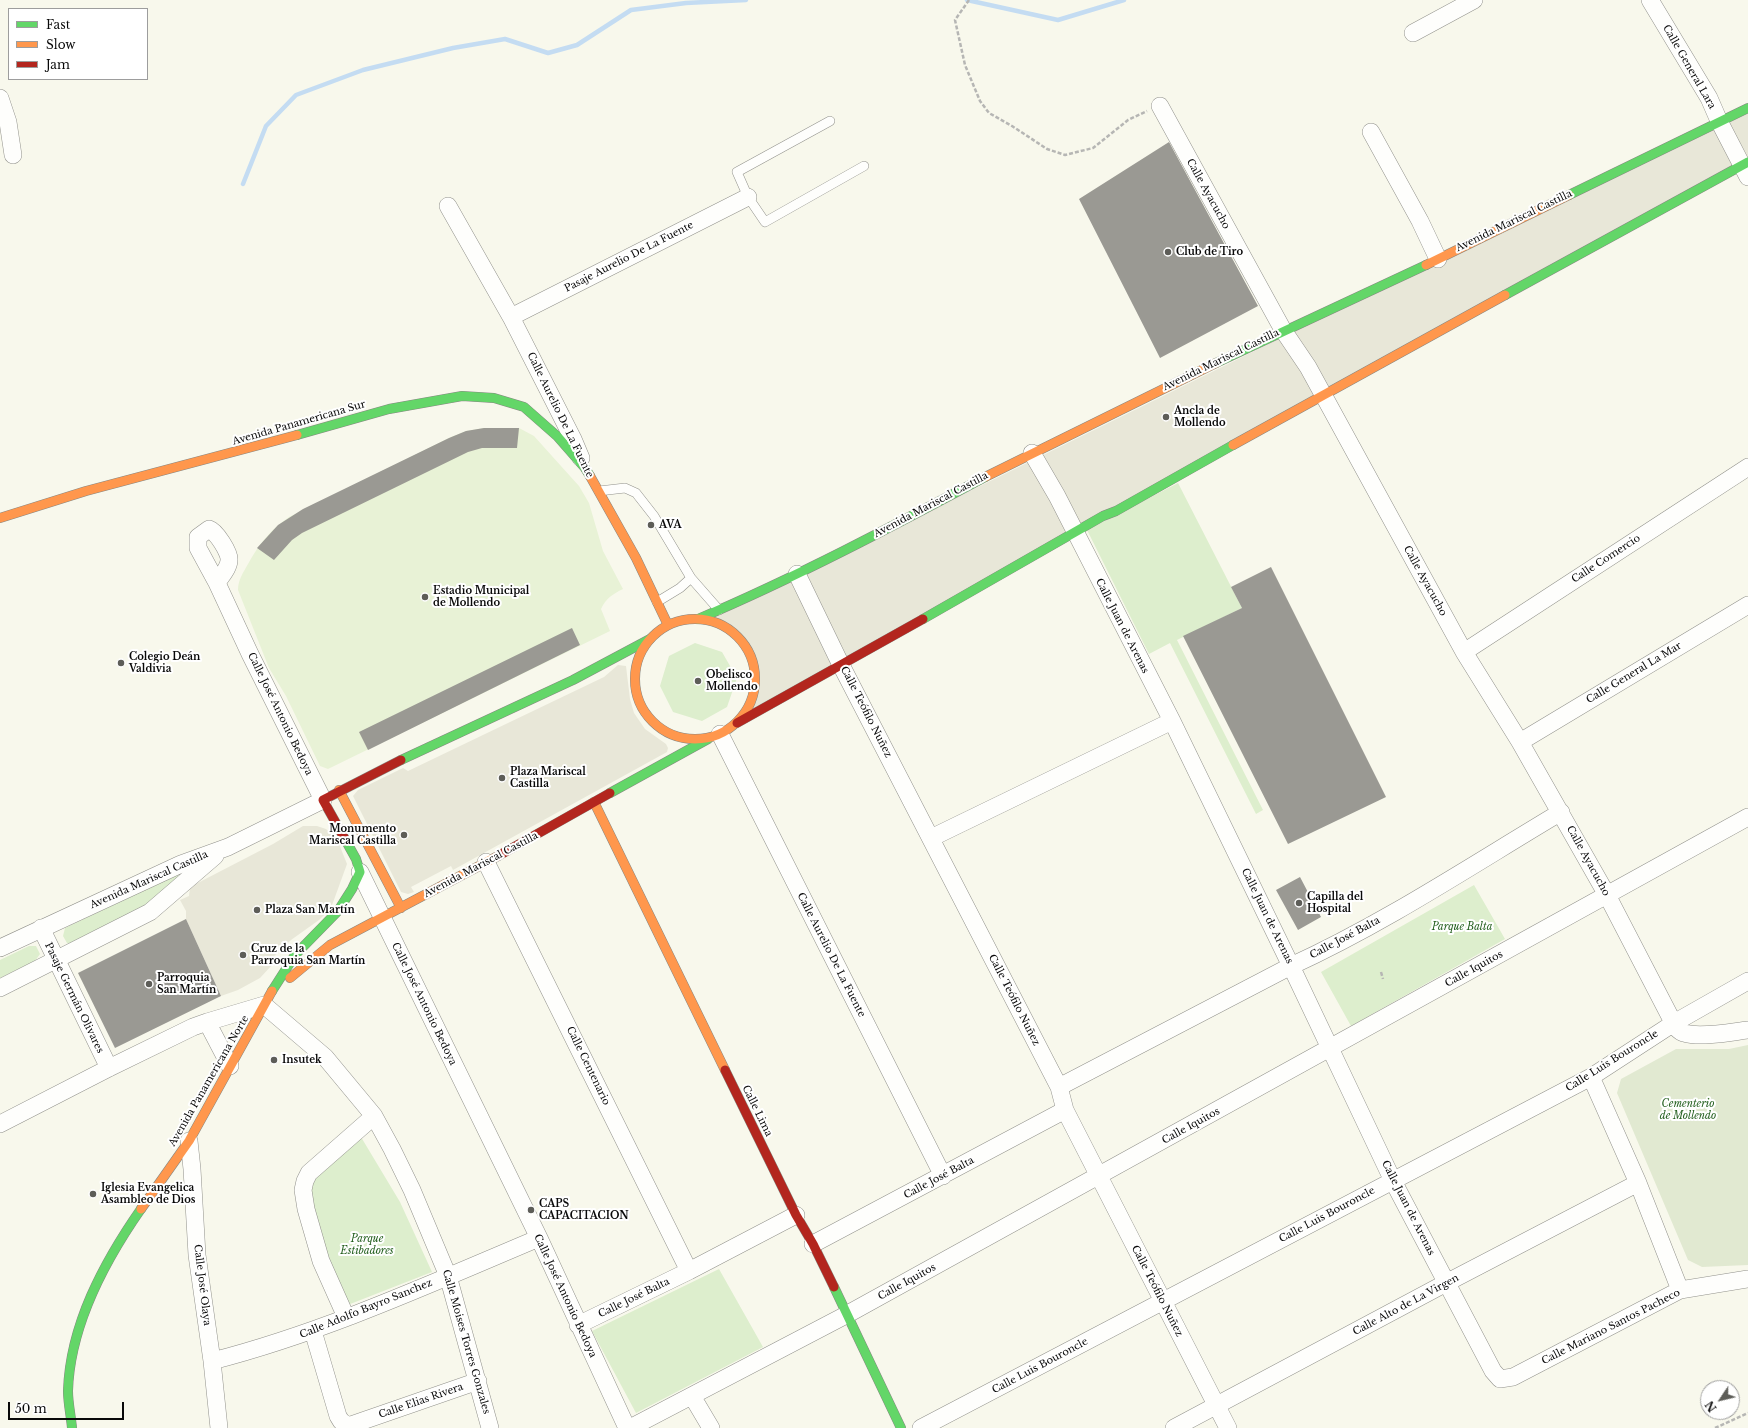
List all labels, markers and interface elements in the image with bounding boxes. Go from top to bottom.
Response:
legend [8,8,148,80]
text: Fast [46,17,70,32]
street label: Calle General Lara [1660,23,1718,111]
text: Slow [46,37,75,52]
text: Jam [46,57,70,72]
street label: Calle Ayacucho [1184,157,1232,231]
street label: Avenida Mariscal Castilla [1454,188,1574,254]
street label: Pasaje Aurelio De La Fuente [562,219,696,295]
place label: Club de Tiro [1176,246,1243,258]
marker: Club de Tiro [1163,247,1173,257]
street label: Avenida Mariscal Castilla [1161,327,1281,393]
street label: Calle Aurelio De La Fuente [524,350,596,480]
street label: Avenida Panamericana Sur [231,398,367,448]
place label: Ancla de Mollendo [1174,405,1226,428]
marker: Ancla de Mollendo [1161,412,1171,422]
street label: Avenida Mariscal Castilla [872,470,990,540]
place label: AVA [659,519,682,531]
marker: AVA [646,520,656,530]
street label: Calle Comercio [1569,532,1643,586]
street label: Calle Ayacucho [1401,544,1449,618]
street label: Calle Juan de Arenas [1093,577,1151,675]
place label: Estadio Municipal de Mollendo [433,585,529,608]
marker: Estadio Municipal de Mollendo [420,592,430,602]
street label: Calle General La Mar [1584,640,1684,706]
place label: Colegio Deán Valdivia [129,651,200,674]
street label: Calle José Antonio Bedoya [245,651,315,777]
marker: Colegio Deán Valdivia [116,658,126,668]
street label: Calle Teófilo Nuñez [838,664,894,760]
place label: Obelisco Mollendo [706,669,758,692]
marker: Obelisco Mollendo [693,676,703,686]
place label: Plaza Mariscal Castilla [510,766,586,790]
marker: Plaza Mariscal Castilla [497,773,507,783]
place label: Monumento Mariscal Castilla [309,823,396,846]
street label: Calle Ayacucho [1564,824,1612,898]
marker: Monumento Mariscal Castilla [399,830,409,840]
street label: Avenida Mariscal Castilla [422,830,540,900]
street label: Avenida Mariscal Castilla [88,849,210,911]
street label: Calle Juan de Arenas [1239,866,1295,966]
street label: Calle Aurelio De La Fuente [794,891,868,1019]
place label: Capilla del Hospital [1307,891,1363,914]
marker: Capilla del Hospital [1294,898,1304,908]
place label: Plaza San Martín [265,904,355,916]
marker: Plaza San Martín [252,905,262,915]
street label: Calle José Balta [1308,914,1382,962]
park label: Parque Balta [1432,921,1492,933]
street label: Pasaje Germán Olivares [42,941,106,1055]
street label: Calle José Antonio Bedoya [389,941,459,1067]
place label: Cruz de la Parroquia San Martín [251,943,365,966]
street label: Calle Iquitos [1443,948,1505,990]
marker: Cruz de la Parroquia San Martín [238,950,248,960]
street label: Calle Teófilo Nuñez [986,952,1042,1048]
place label: Parroquia San Martín [157,972,216,996]
marker: Parroquia San Martín [144,979,154,989]
street label: Avenida Panamericana Norte [166,1013,252,1149]
street label: Calle Centenario [564,1025,612,1107]
street label: Calle Luis Bouroncle [1564,1028,1660,1094]
place label: Insutek [282,1054,322,1066]
marker: Insutek [269,1055,279,1065]
street label: Calle Lima [739,1083,775,1139]
park label: Cementerio de Mollendo [1660,1098,1716,1122]
street label: Calle Iquitos [1160,1105,1222,1147]
street label: Calle José Balta [902,1154,976,1202]
street label: Calle Juan de Arenas [1379,1159,1437,1257]
place label: Iglesia Evangelica Asambleo de Dios [101,1182,195,1206]
street label: Calle Luis Bouroncle [1277,1185,1377,1245]
marker: Iglesia Evangelica Asambleo de Dios [88,1189,98,1199]
place label: CAPS CAPACITACION [539,1198,629,1222]
marker: CAPS CAPACITACION [526,1205,536,1215]
street label: Calle José Antonio Bedoya [531,1232,599,1360]
park label: Parque Estibadores [340,1233,394,1256]
street label: Calle Teófilo Nuñez [1129,1243,1185,1339]
street label: Calle José Olaya [191,1244,213,1326]
street label: Calle Iquitos [876,1261,938,1303]
street label: Calle Moises Torres Gonzales [440,1268,492,1416]
street label: Calle Alto de La Virgen [1351,1272,1461,1338]
street label: Calle José Balta [596,1276,672,1320]
street label: Calle Adolfo Bayro Sanchez [298,1277,434,1341]
street label: Calle Mariano Santos Pacheco [1540,1287,1682,1367]
street label: Calle Luis Bouroncle [990,1336,1090,1396]
north arrow [1700,1380,1740,1420]
street label: Calle Elias Rivera [377,1381,465,1421]
scale bar [10,1394,126,1420]
text: N [1702,1398,1720,1415]
text: 50 m [15,1401,47,1416]

